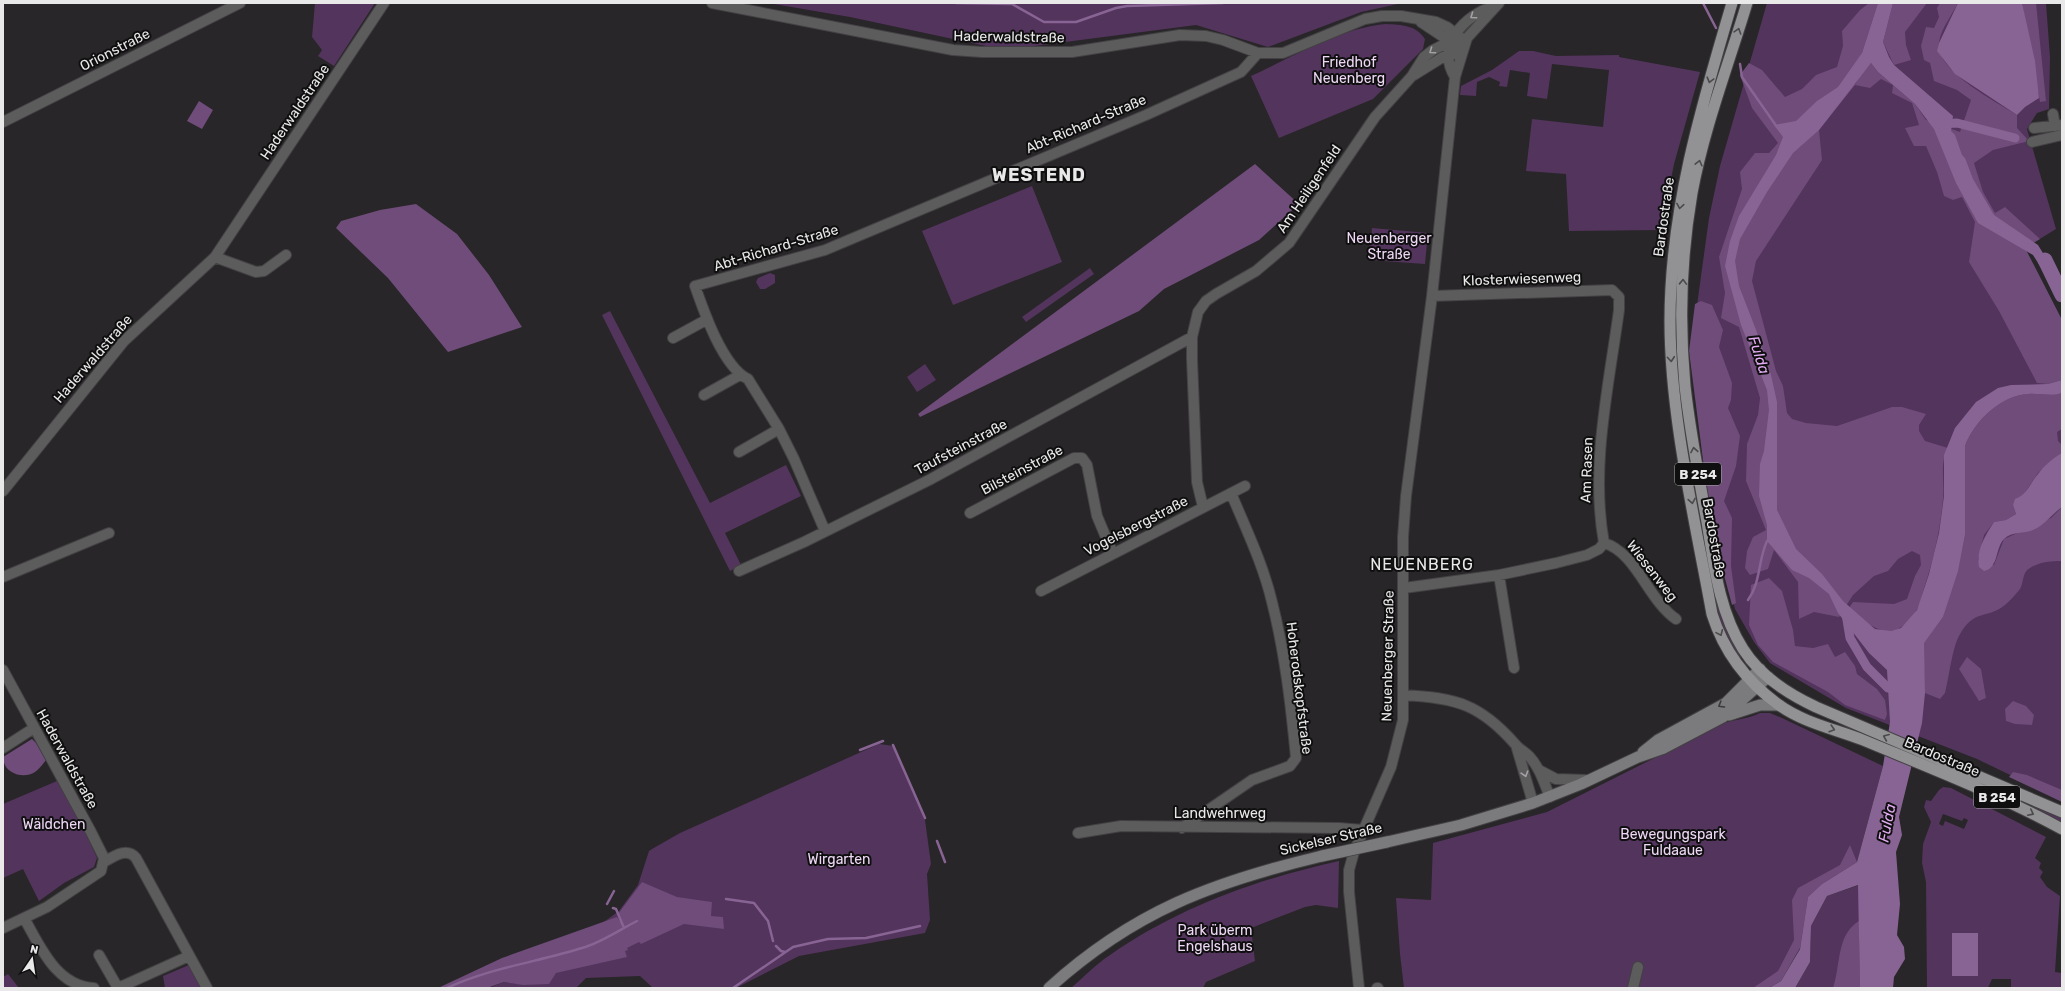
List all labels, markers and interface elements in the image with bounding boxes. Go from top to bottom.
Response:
one-way arrow [1470,12,1477,19]
street label: Orionstraße [77,25,153,75]
street label: Haderwaldstraße [953,28,1065,46]
one-way arrow [1733,28,1741,35]
one-way arrow [1430,46,1437,53]
park label: Friedhof Neuenberg [1313,54,1385,87]
street label: Haderwaldstraße [257,61,333,163]
one-way arrow [1706,76,1715,83]
street label: Abt-Richard-Straße [1023,91,1149,157]
street label: Am Heiligenfeld [1273,142,1345,236]
one-way arrow [1695,160,1703,167]
district label: WESTEND [992,164,1086,186]
street label: Bardostraße [1650,176,1678,258]
one-way arrow [1676,203,1685,210]
street label: Abt-Richard-Straße [712,221,841,275]
park label: Neuenberger Straße [1346,230,1432,263]
street label: Klosterwiesenweg [1462,268,1582,290]
one-way arrow [1679,279,1687,285]
street label: Haderwaldstraße [50,311,136,407]
water label: Fulda [1744,334,1774,377]
one-way arrow [1667,356,1676,362]
street label: Taufsteinstraße [912,415,1010,479]
street label: Am Rasen [1577,437,1597,503]
street label: Bilsteinstraße [978,441,1066,499]
one-way arrow [1690,447,1699,453]
road number: B 254 [1675,463,1721,485]
street label: Vogelsbergstraße [1081,492,1191,560]
street label: Bardostraße [1699,497,1729,579]
one-way arrow [1687,498,1696,504]
street label: Wiesenweg [1623,537,1681,605]
district label: NEUENBERG [1370,555,1474,574]
street label: Neuenberger Straße [1378,590,1398,722]
street label: Hoherodskopfstraße [1282,621,1316,755]
one-way arrow [1715,630,1723,637]
one-way arrow [1718,701,1725,708]
street label: Haderwaldstraße [33,706,101,812]
one-way arrow [1828,724,1835,733]
street label: Bardostraße [1902,733,1982,781]
one-way arrow [1883,734,1891,742]
one-way arrow [1520,770,1529,777]
road number: B 254 [1974,786,2020,808]
water label: Fulda [1874,802,1900,844]
street label: Landwehrweg [1174,805,1266,822]
one-way arrow [2027,808,2034,816]
park label: Wäldchen [23,816,85,833]
street label: Sickelser Straße [1278,819,1384,859]
park label: Bewegungspark Fuldaaue [1620,826,1726,859]
park label: Wirgarten [808,851,870,868]
park label: Park überm Engelshaus [1177,922,1253,955]
north arrow [12,939,52,979]
text: N [29,943,40,957]

